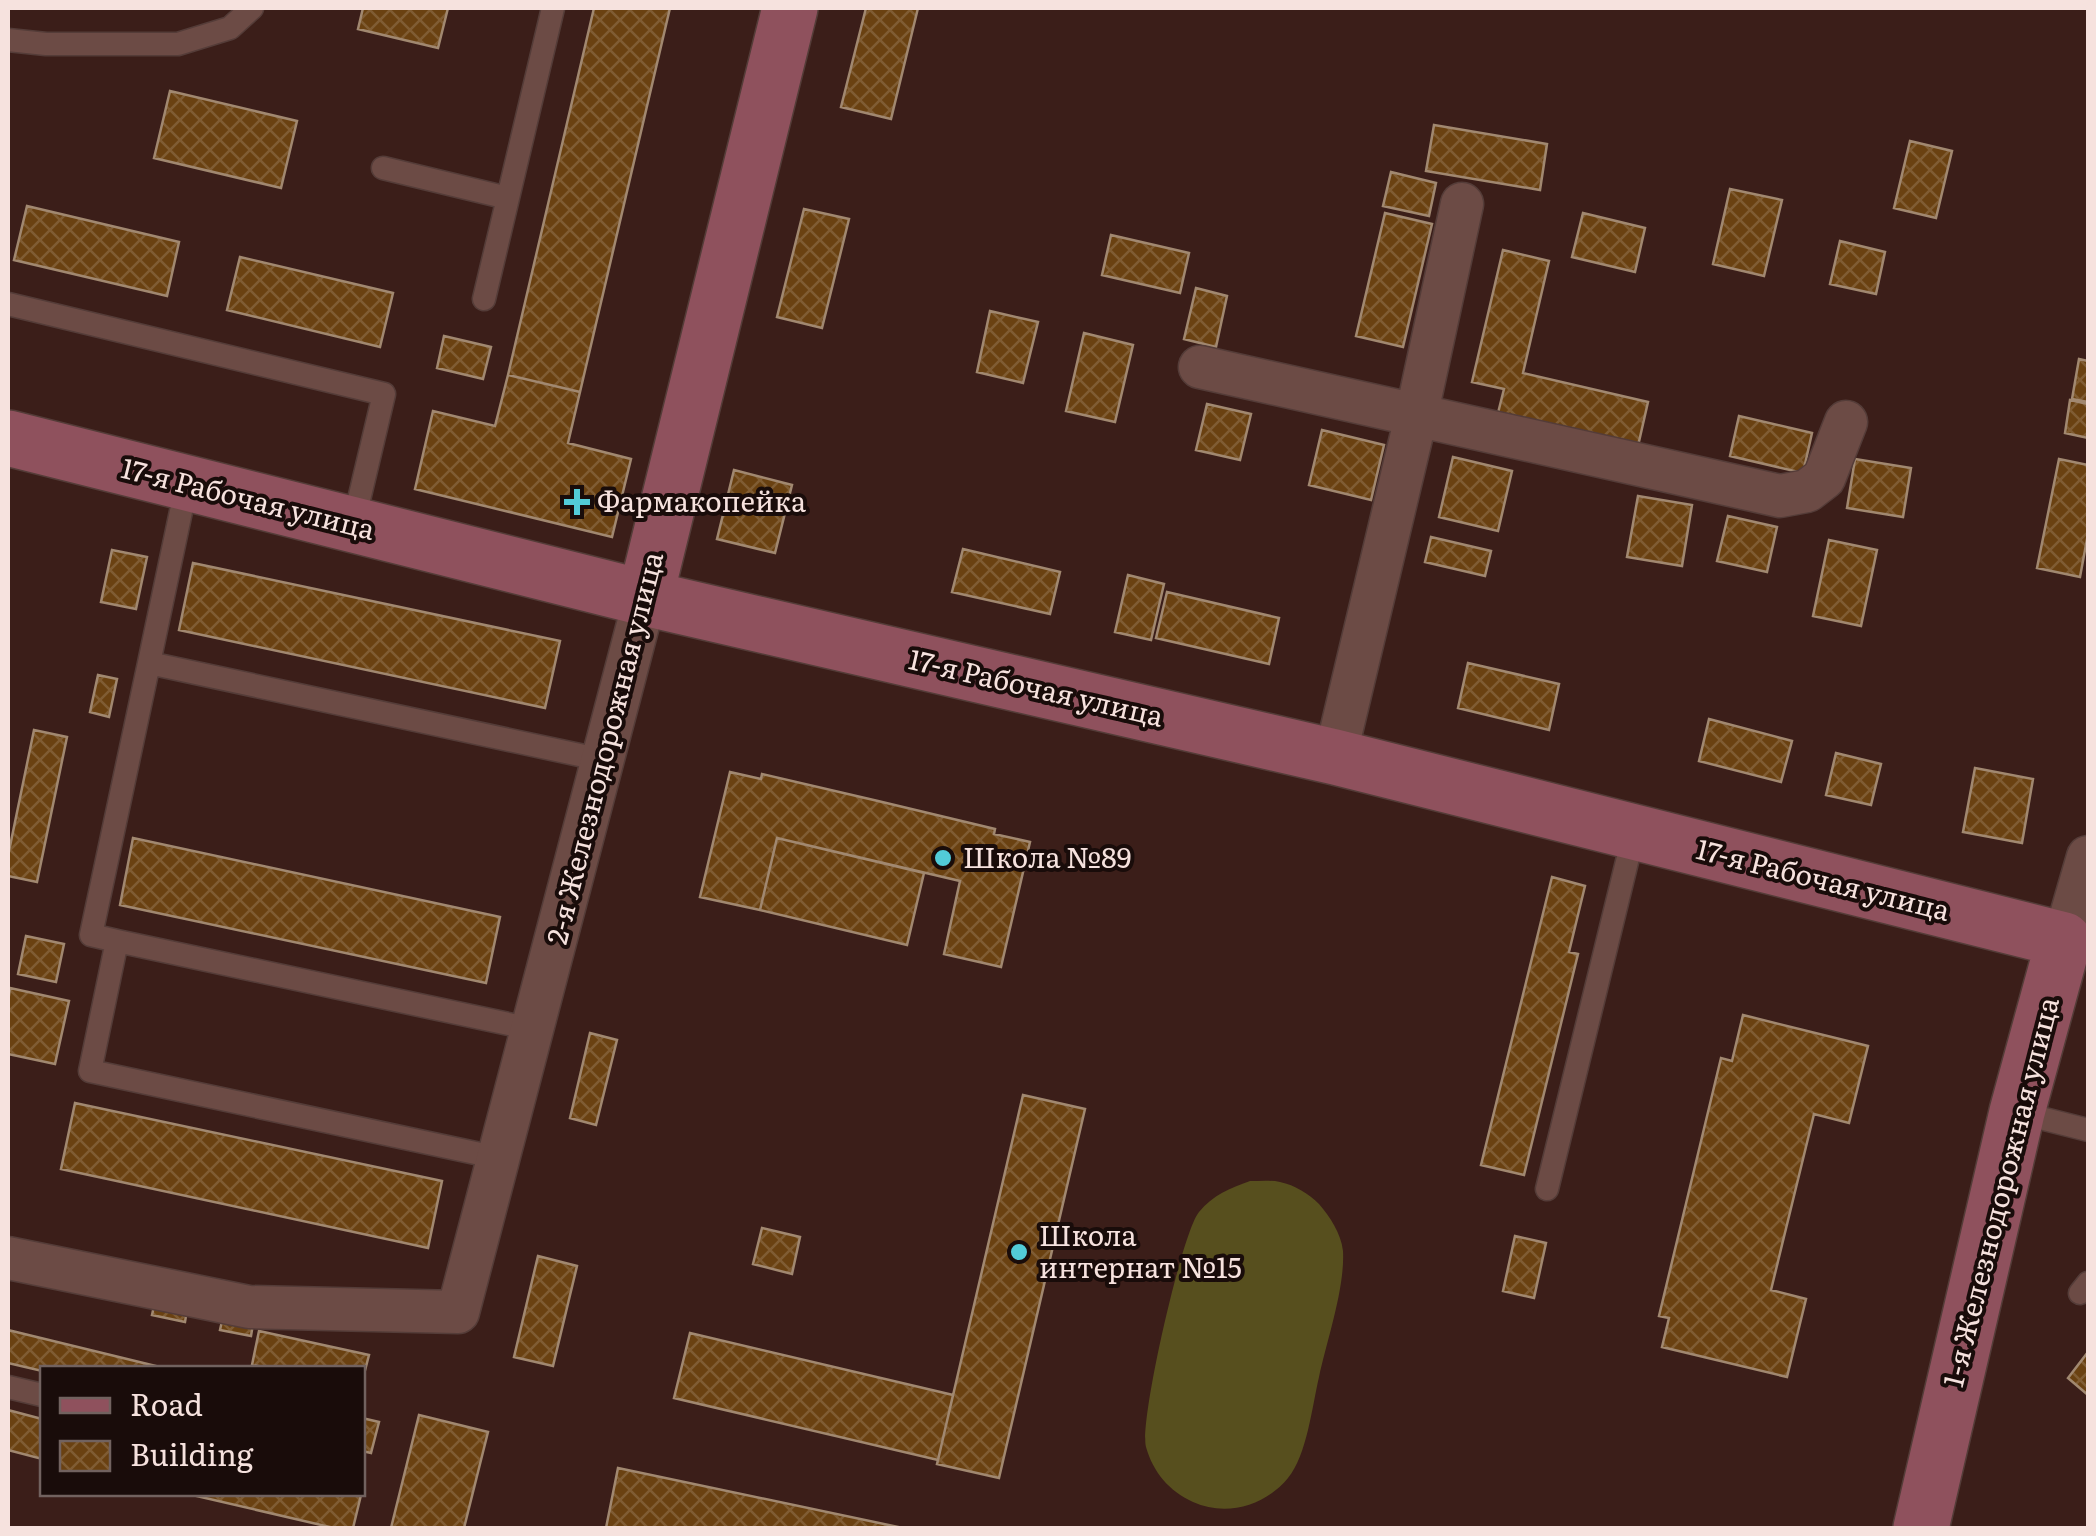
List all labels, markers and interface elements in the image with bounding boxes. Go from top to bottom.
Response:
street label: 17-я Рабочая улица [117,445,380,549]
place label: Фармакопейка [597,479,806,521]
marker: Фармакопейка [566,491,588,513]
street label: 2-я Железнодорожная улица [534,547,672,948]
street label: 17-я Рабочая улица [905,636,1168,736]
street label: 17-я Рабочая улица [1692,826,1955,930]
place label: Школа №89 [963,835,1131,877]
marker: Школа №89 [932,847,954,869]
street label: 1-я Железнодорожная улица [1930,992,2068,1391]
place label: Школа интернат №15 [1039,1213,1242,1287]
marker: Школа интернат №15 [1008,1241,1030,1263]
legend [40,1366,365,1496]
text: Road [130,1381,203,1425]
text: Building [130,1431,254,1475]

